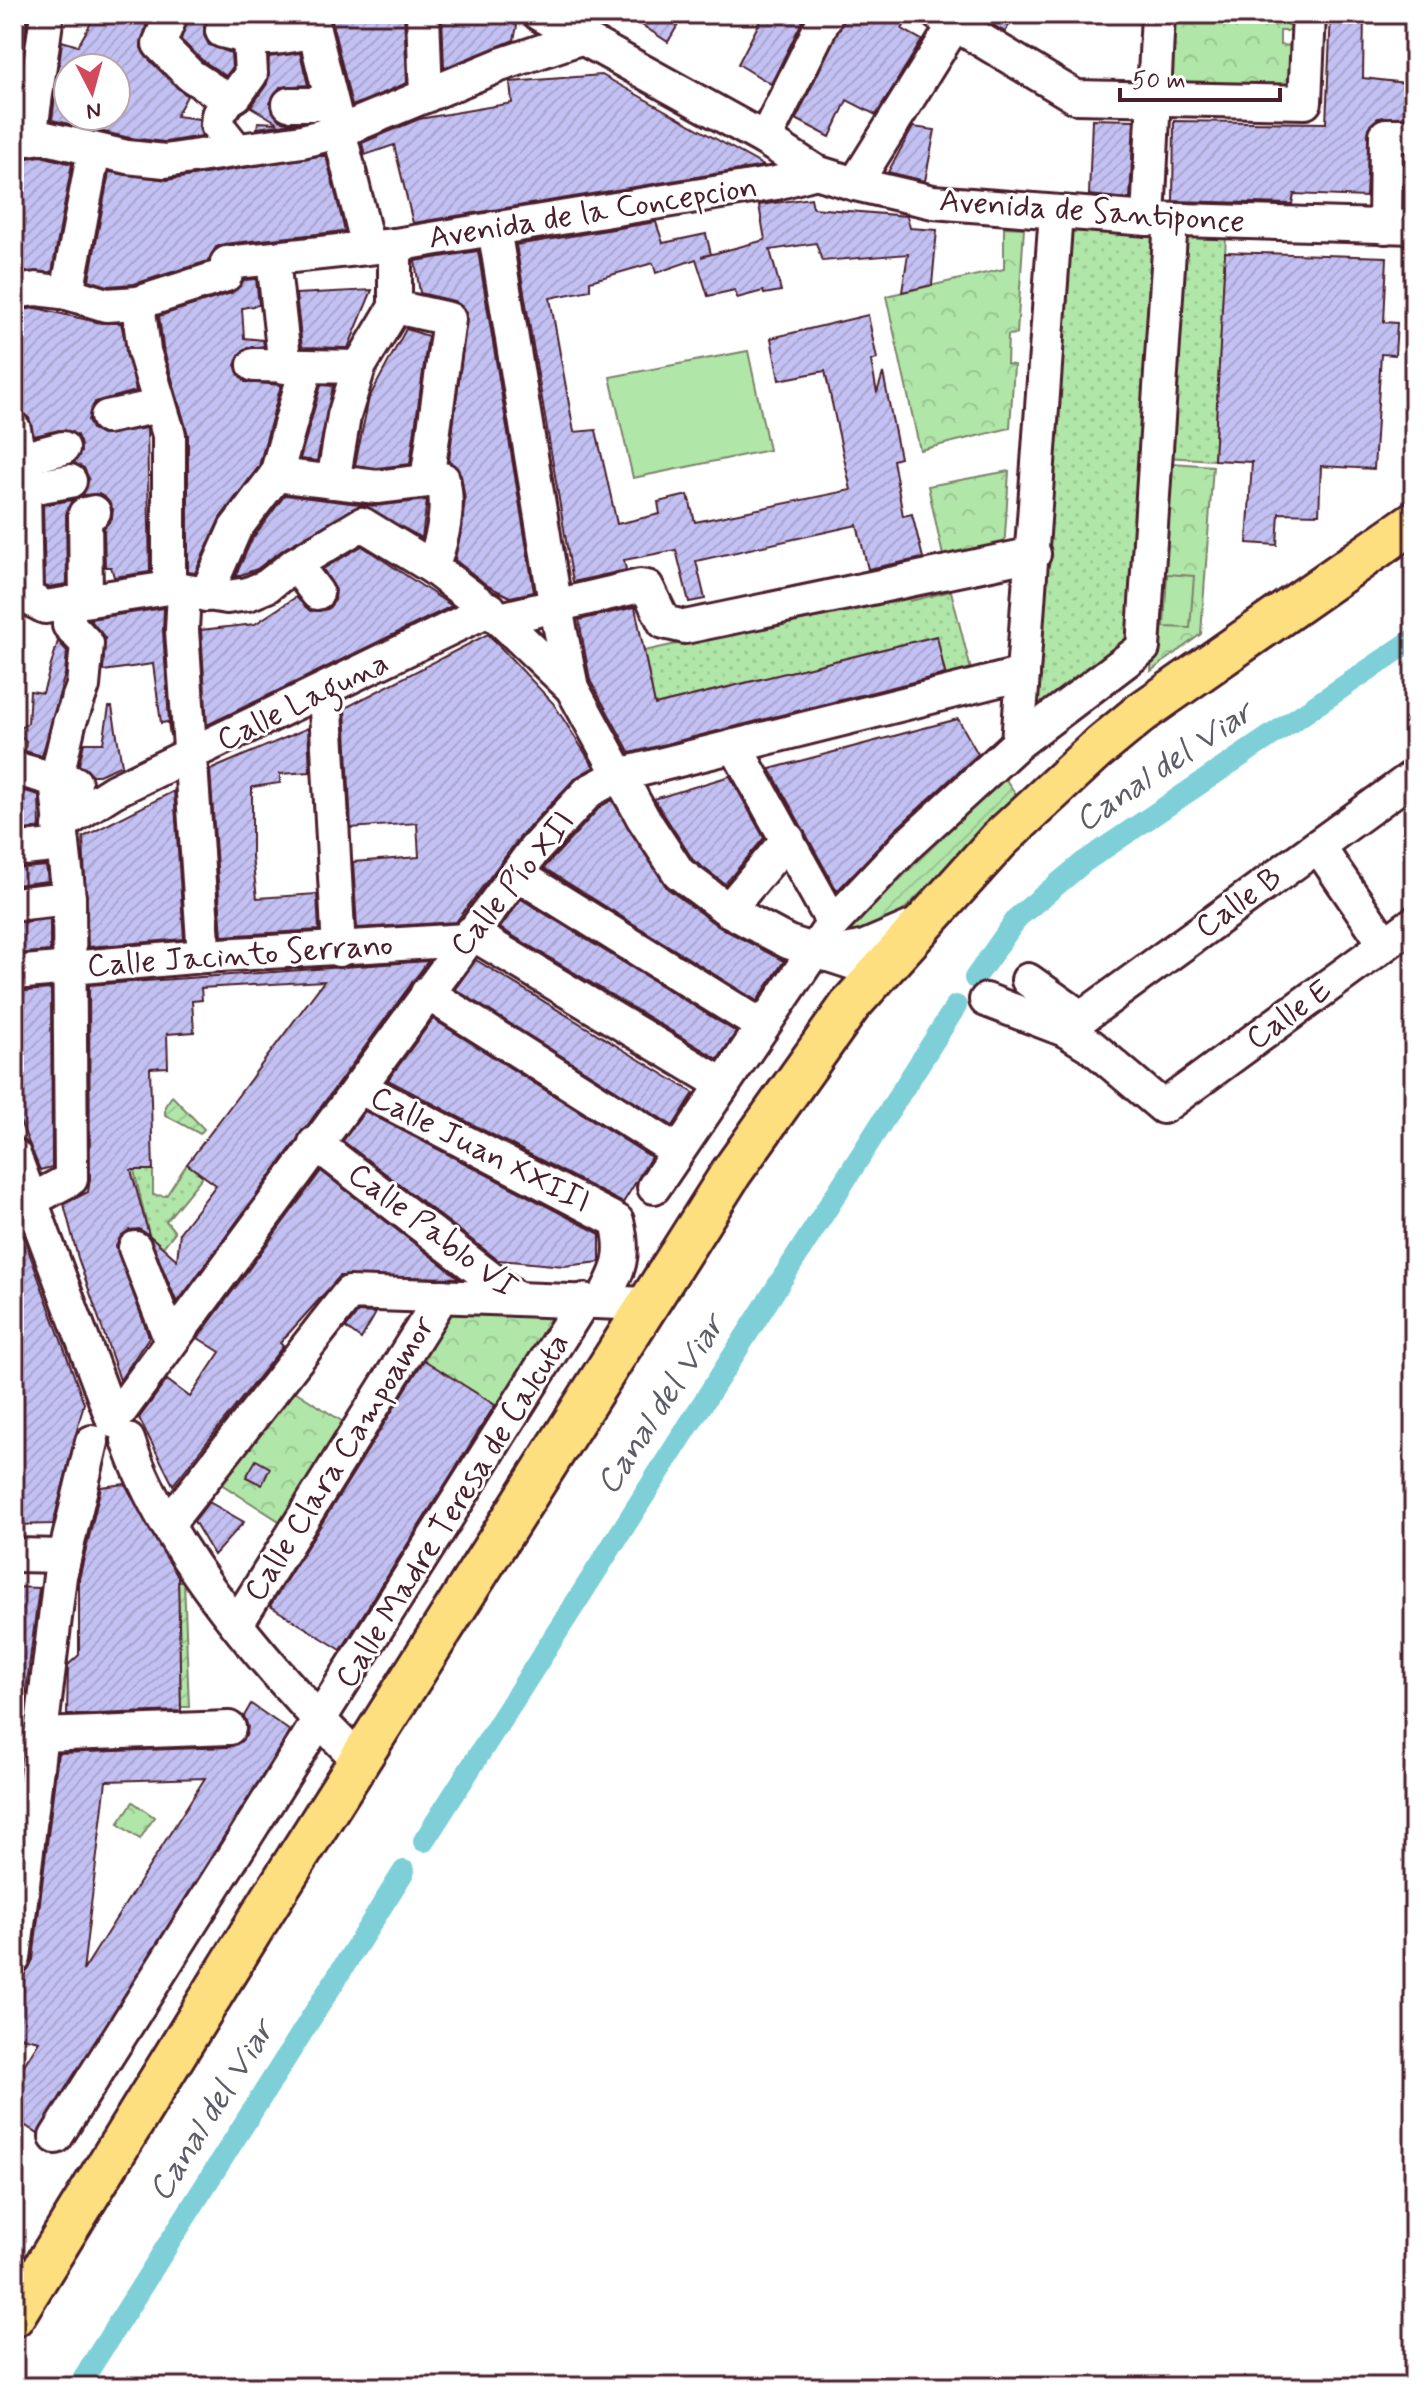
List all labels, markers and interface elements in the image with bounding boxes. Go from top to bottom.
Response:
north arrow [52,52,132,132]
scale bar [1120,52,1280,102]
text: 50 m [1132,66,1186,97]
text: N [85,95,103,125]
street label: Avenida de la Concepcion [426,166,760,260]
street label: Avenida de Santiponce [938,180,1246,244]
street label: Calle Laguna [210,642,397,764]
water label: Canal del Viar [1066,689,1265,843]
street label: Calle Pío XII [441,802,585,966]
street label: Calle B [1187,857,1291,949]
street label: Calle Jacinto Serrano [86,924,394,988]
street label: Calle E [1238,970,1340,1060]
street label: Calle Juan XXIII [363,1076,597,1224]
street label: Calle Pablo VI [339,1153,525,1309]
water label: Canal del Viar [586,1303,738,1504]
street label: Calle Clara Campoamor [235,1308,445,1610]
street label: Calle Madre Teresa de Calcuta [326,1325,580,1697]
water label: Canal del Viar [138,2009,288,2210]

